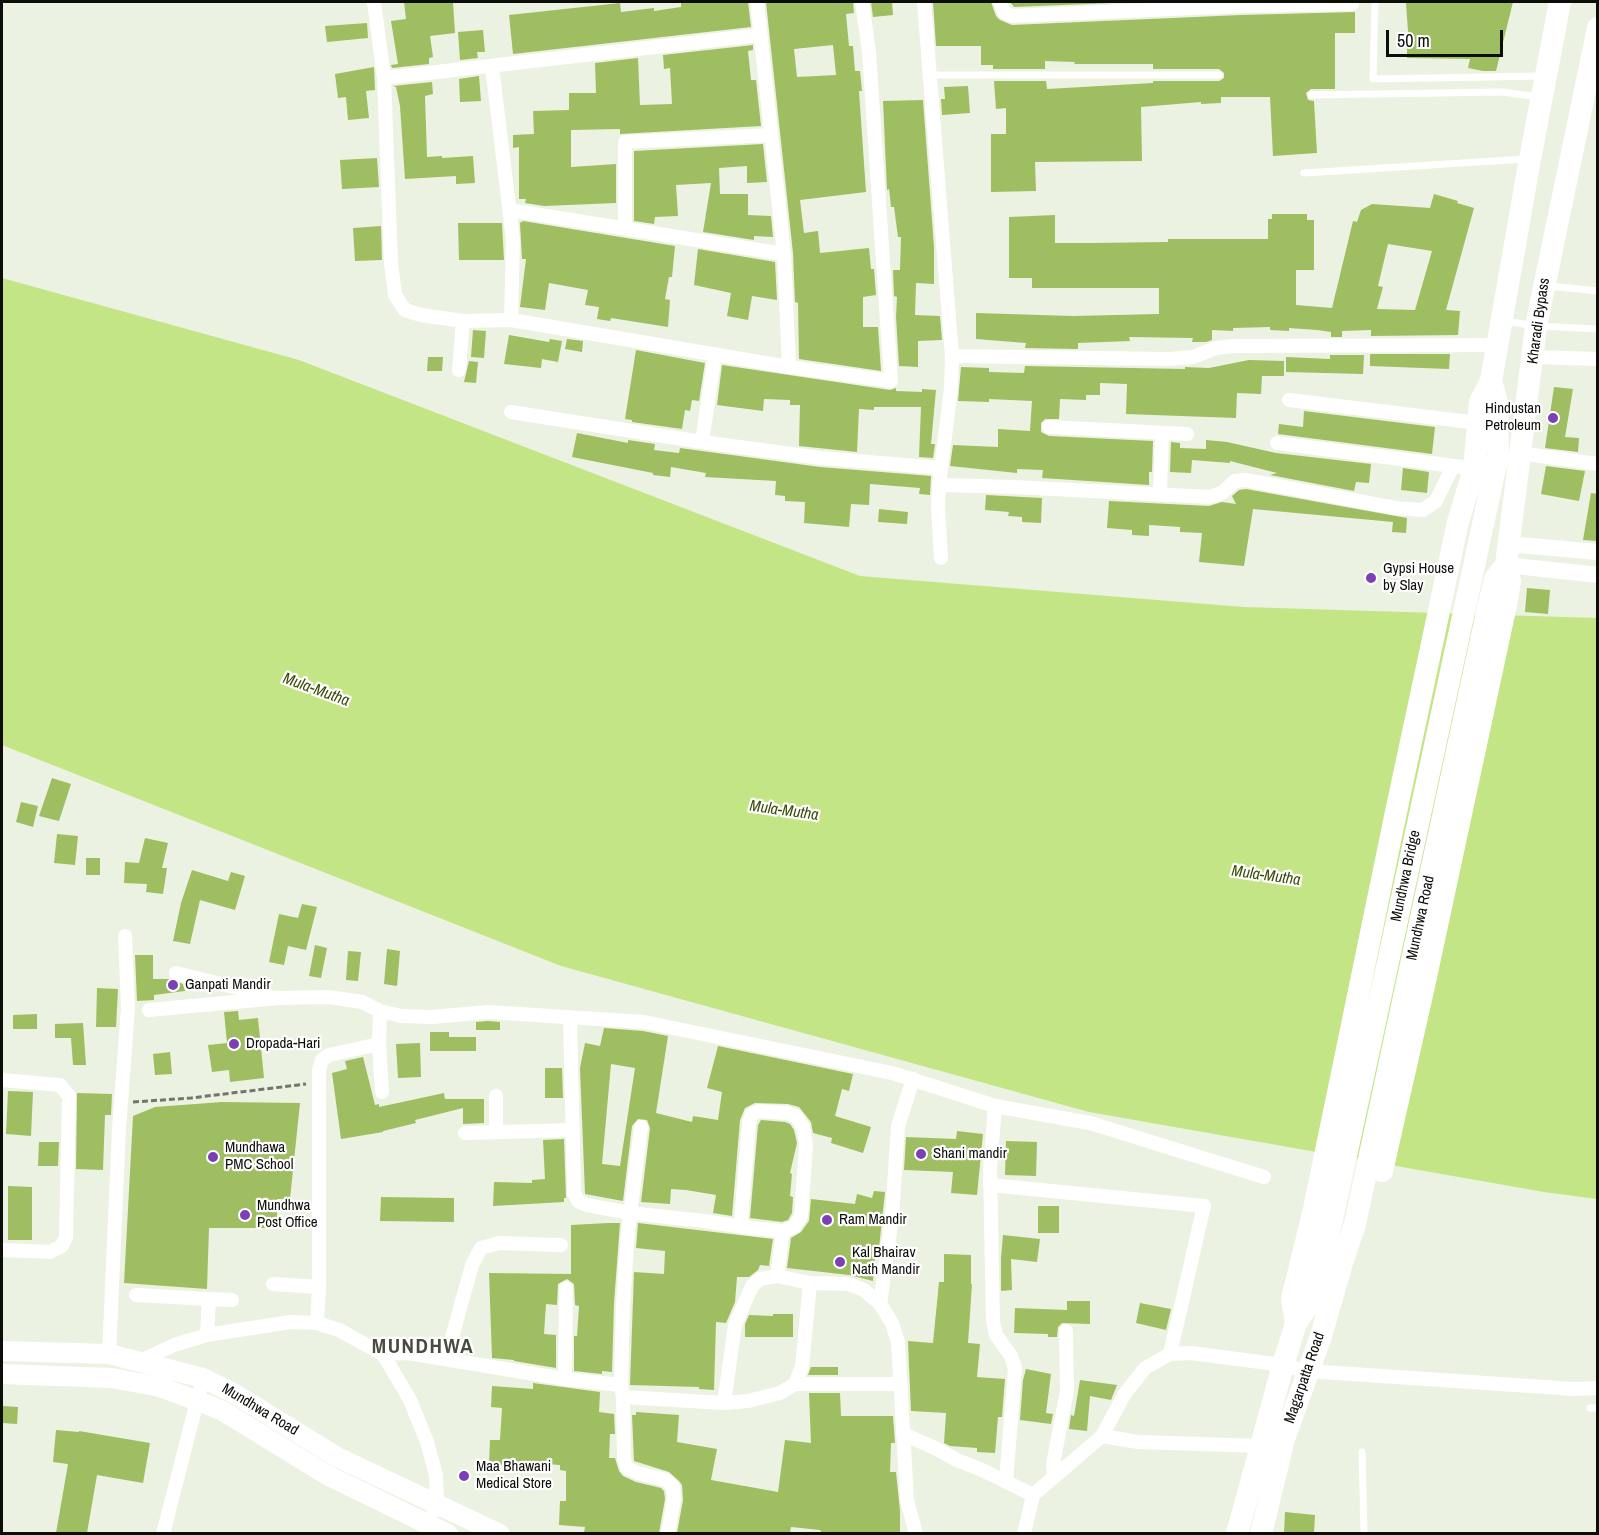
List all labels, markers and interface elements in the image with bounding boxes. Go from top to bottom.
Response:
scale bar [1389,18,1506,56]
text: 50 m [1397,28,1430,53]
street label: Kharadi Bypass [1524,277,1554,365]
place label: Hindustan Petroleum [1485,400,1541,435]
marker: Hindustan Petroleum [1546,411,1560,425]
place label: Gypsi House by Slay [1383,560,1454,595]
marker: Gypsi House by Slay [1364,571,1378,585]
water label: Mula-Mutha [280,669,352,711]
water label: Mula-Mutha [748,797,820,825]
street label: Mundhwa Bridge [1388,829,1424,923]
water label: Mula-Mutha [1230,862,1302,890]
street label: Mundhwa Road [1403,874,1439,962]
place label: Ganpati Mandir [185,976,270,994]
marker: Ganpati Mandir [166,978,180,992]
place label: Dropada-Hari [246,1035,321,1053]
marker: Dropada-Hari [227,1037,241,1051]
place label: Mundhawa PMC School [225,1139,293,1174]
place label: Shani mandir [933,1145,1007,1163]
marker: Shani mandir [914,1147,928,1161]
marker: Mundhawa PMC School [206,1150,220,1164]
place label: Mundhwa Post Office [257,1197,318,1232]
marker: Mundhwa Post Office [238,1208,252,1222]
place label: Ram Mandir [839,1211,907,1229]
marker: Ram Mandir [820,1213,834,1227]
place label: Kal Bhairav Nath Mandir [852,1244,920,1279]
marker: Kal Bhairav Nath Mandir [833,1255,847,1269]
street label: Magarpatta Road [1281,1330,1329,1426]
district label: MUNDHWA [372,1334,474,1360]
street label: Mundhwa Road [218,1380,302,1440]
place label: Maa Bhawani Medical Store [476,1458,552,1493]
marker: Maa Bhawani Medical Store [457,1469,471,1483]

